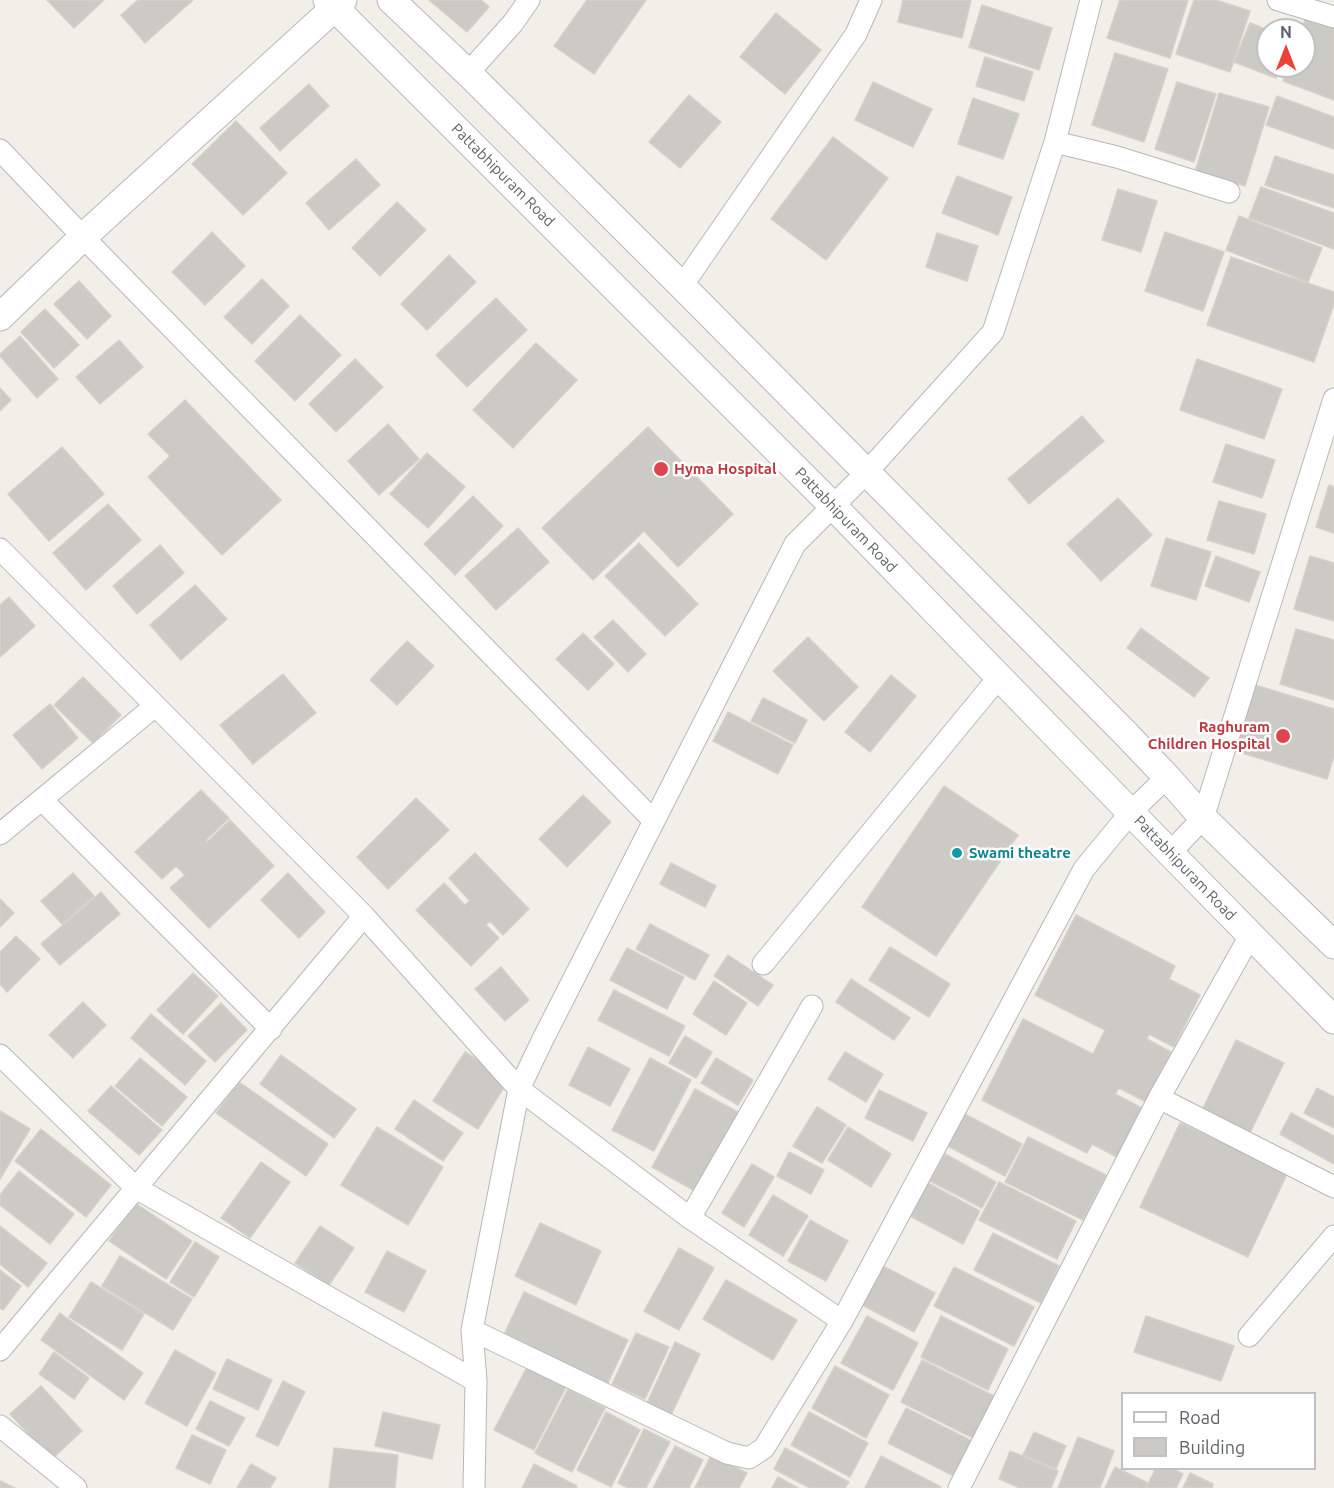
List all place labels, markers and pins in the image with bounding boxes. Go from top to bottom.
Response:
marker: Hyma Hospital [652,460,670,478]
place label: Hyma Hospital [674,460,777,478]
place label: Raghuram Children Hospital [1148,718,1270,753]
marker: Raghuram Children Hospital [1274,727,1292,745]
place label: Swami theatre [969,844,1071,862]
marker: Swami theatre [950,846,964,860]

